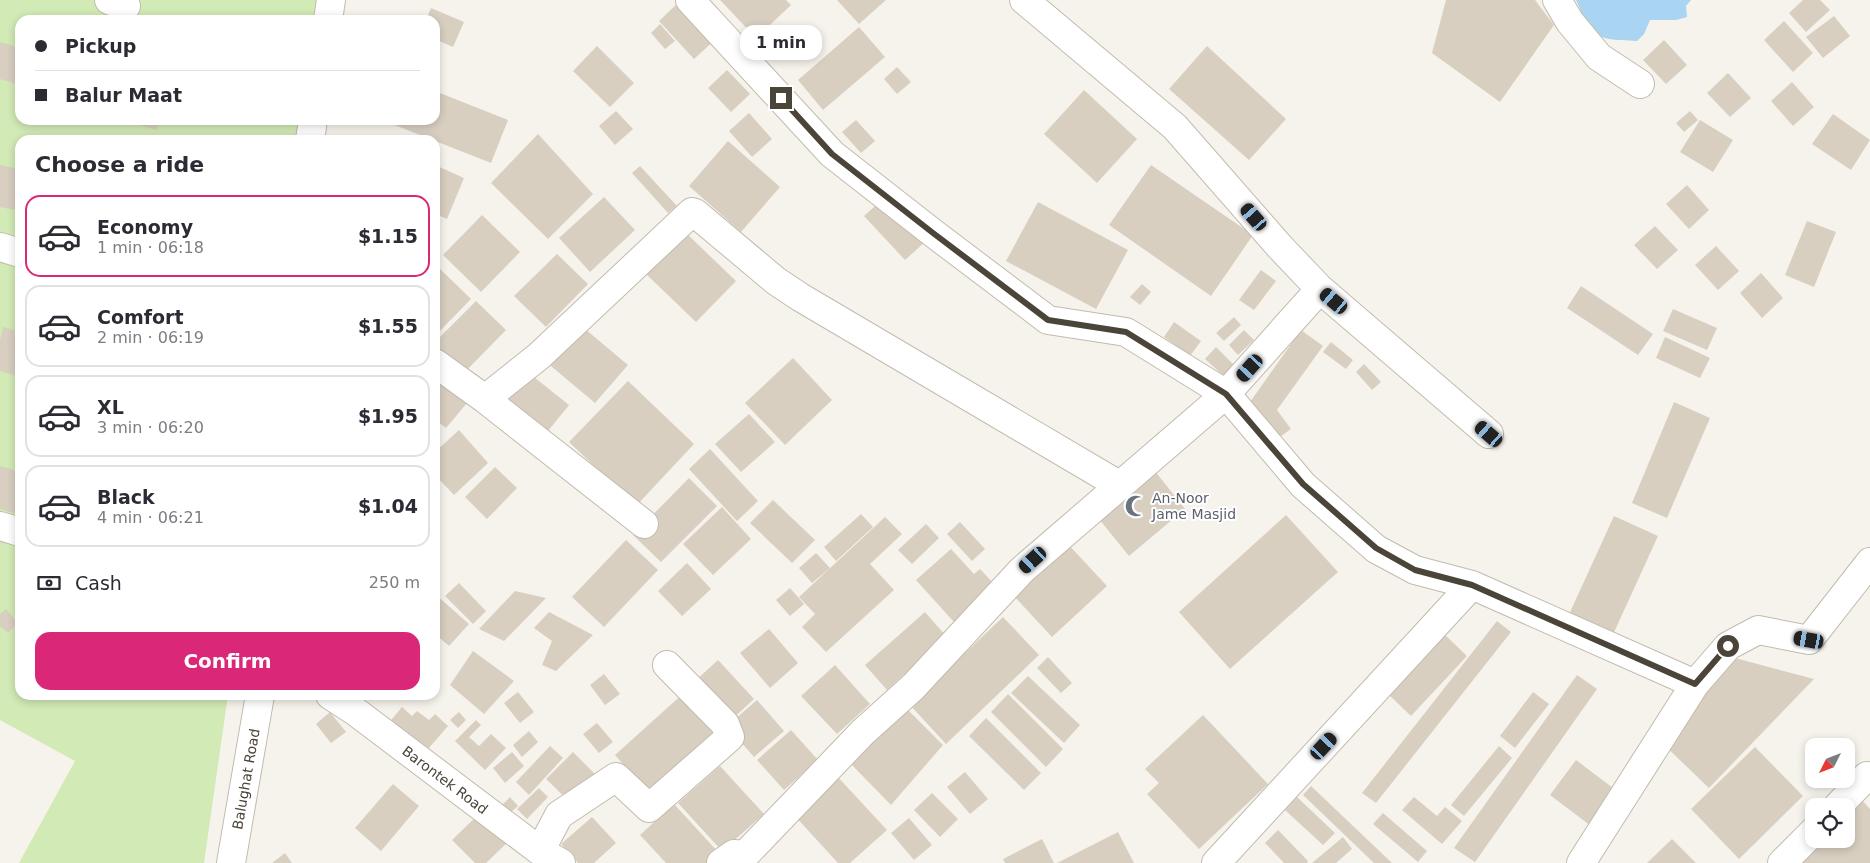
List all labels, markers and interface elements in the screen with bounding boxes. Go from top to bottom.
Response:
callout: 1 min [740,26,822,61]
text: 1 min [756,33,806,52]
text: Pickup [65,35,136,57]
text: Balur Maat [65,84,182,106]
route end [770,87,792,109]
text: Choose a ride [35,152,204,177]
car [1238,201,1269,233]
icon: car [37,214,82,259]
text: Economy [97,216,193,238]
text: $1.15 [358,225,418,247]
text: 1 min · 06:18 [97,238,204,257]
car [1317,286,1350,316]
icon: car [37,304,82,349]
text: Comfort [97,306,184,328]
text: $1.55 [358,315,418,337]
text: 2 min · 06:19 [97,328,204,347]
car [1234,352,1265,384]
icon: car [37,394,82,439]
text: XL [97,396,124,418]
text: $1.95 [358,405,418,427]
text: 3 min · 06:20 [97,418,204,437]
car [1472,418,1505,450]
icon: car [37,484,82,529]
text: Black [97,486,155,508]
place label: An-Noor Jame Masjid [1151,490,1236,522]
mosque icon: An-Noor Jame Masjid [1123,493,1149,519]
text: $1.04 [358,495,418,517]
text: 4 min · 06:21 [97,508,204,527]
car [1016,544,1049,576]
icon: cash [35,569,63,597]
text: Cash [75,572,122,594]
text: 250 m [369,573,420,592]
car [1792,630,1825,650]
button: Confirm [35,632,420,690]
route start [1717,635,1739,657]
street label: Balughat Road [229,727,263,831]
car [1308,730,1339,762]
north arrow [1805,738,1855,788]
map controls [1805,738,1855,848]
street label: Barontek Road [399,743,491,817]
button: locate [1805,798,1855,848]

